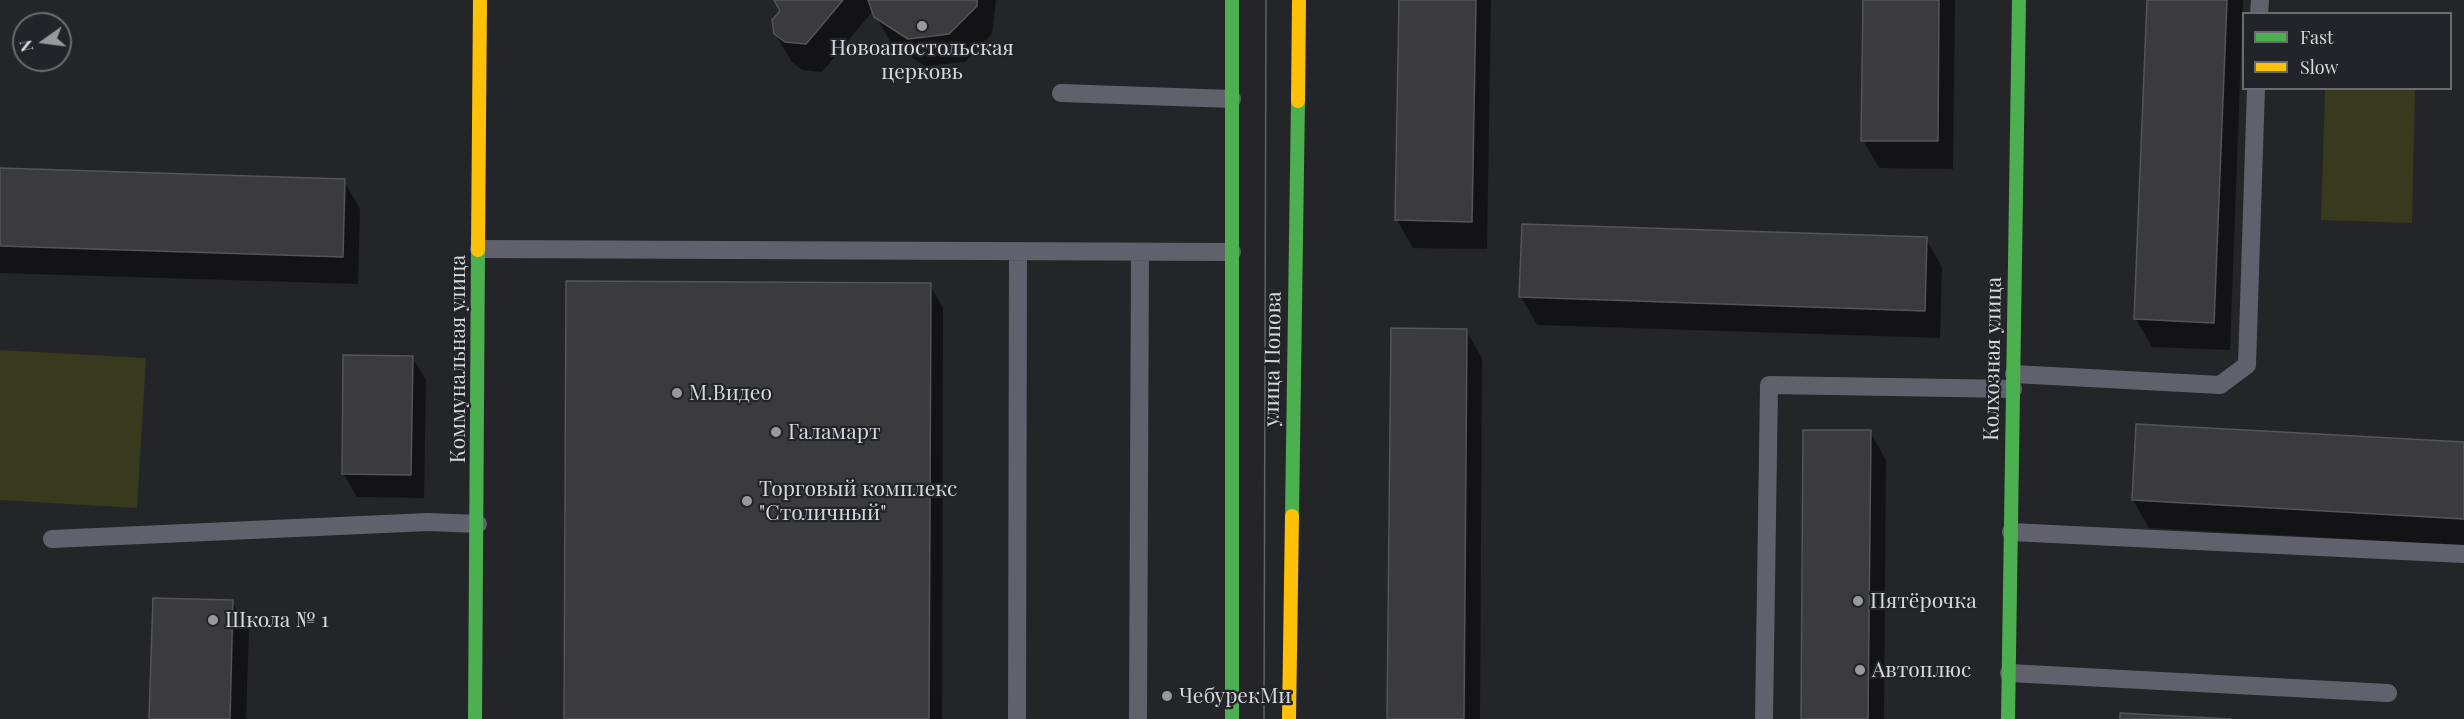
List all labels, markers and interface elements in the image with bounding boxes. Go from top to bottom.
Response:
north arrow [12,12,72,72]
legend [2242,12,2452,90]
marker: Новоапостольская церковь [915,19,929,33]
text: Fast [2300,25,2333,49]
place label: Новоапостольская церковь [830,35,1014,85]
text: N [14,38,38,54]
text: Slow [2300,55,2338,79]
street label: Коммунальная улица [445,255,471,463]
street label: Колхозная улица [1979,277,2007,441]
street label: улица Попова [1259,291,1287,427]
place label: М.Видео [689,380,772,406]
marker: М.Видео [670,386,684,400]
place label: Галамарт [788,419,881,445]
marker: Галамарт [769,425,783,439]
place label: Торговый комплекс "Столичный" [759,476,957,526]
marker: Торговый комплекс "Столичный" [740,494,754,508]
place label: Пятёрочка [1870,588,1977,614]
marker: Пятёрочка [1851,594,1865,608]
place label: Школа № 1 [225,607,329,633]
marker: Школа № 1 [206,613,220,627]
place label: Автоплюс [1872,657,1971,683]
marker: Автоплюс [1853,663,1867,677]
place label: ЧебурекМи [1179,683,1291,709]
marker: ЧебурекМи [1160,689,1174,703]

